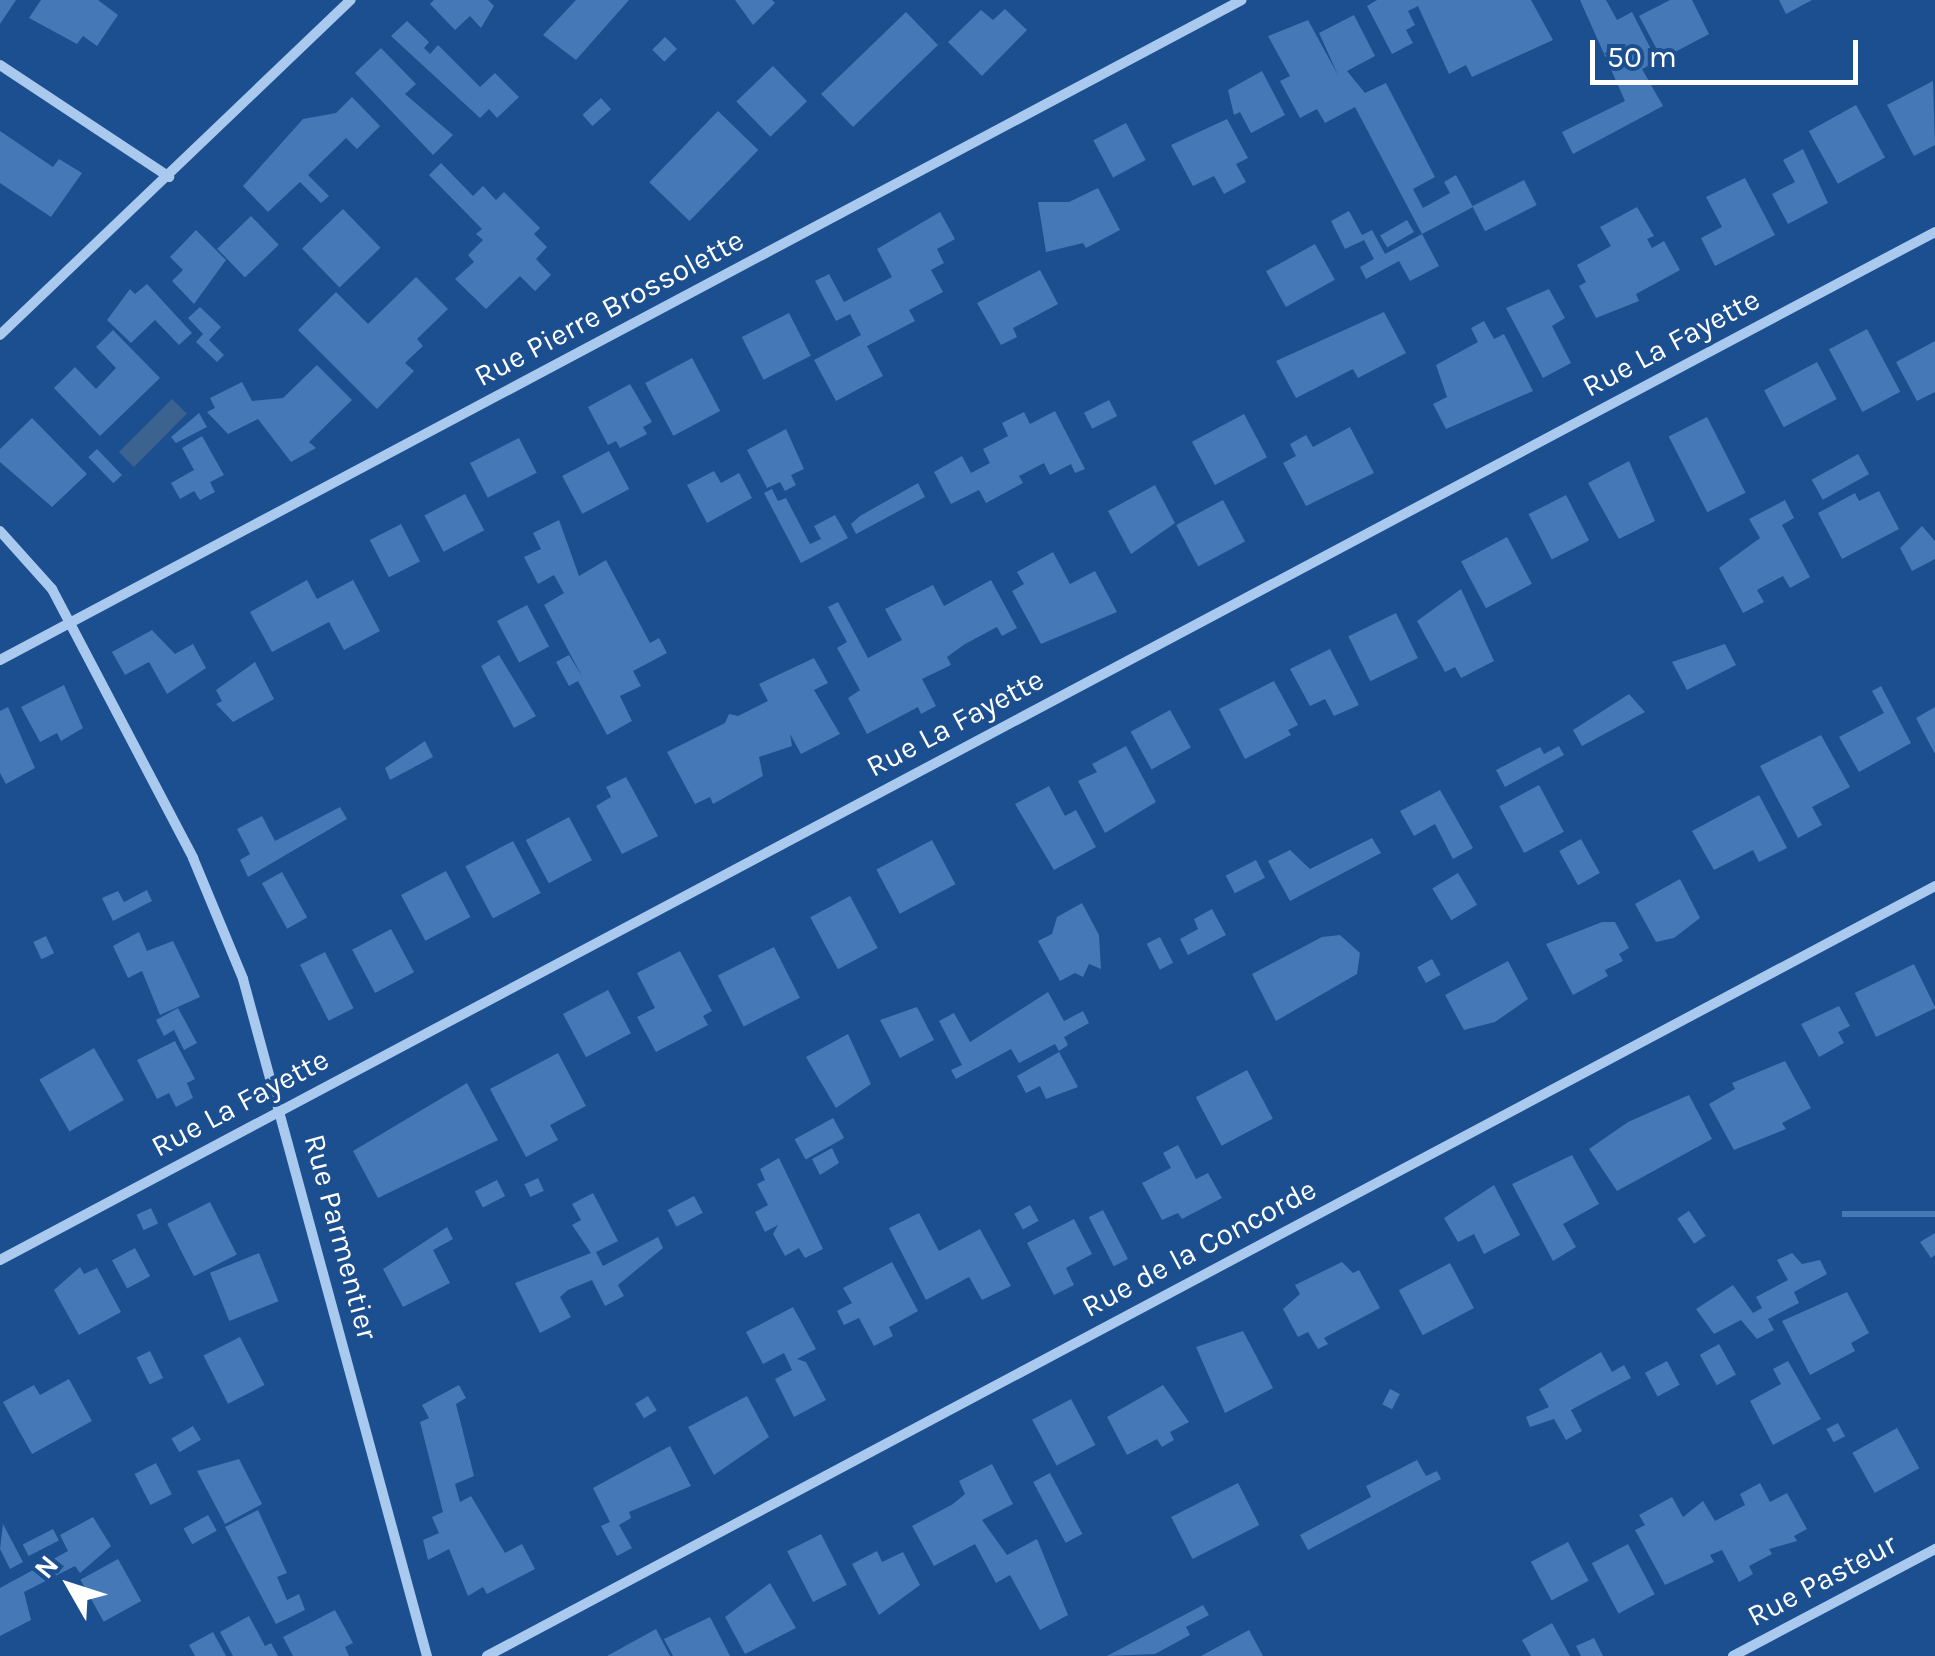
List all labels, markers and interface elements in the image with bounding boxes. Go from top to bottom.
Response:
scale bar [1595,20,1862,82]
text: 50 m [1607,39,1677,75]
street label: Rue Pierre Brossolette [468,222,750,394]
street label: Rue La Fayette [1576,281,1766,405]
street label: Rue La Fayette [860,661,1050,785]
street label: Rue La Fayette [145,1041,335,1165]
street label: Rue Parmentier [296,1130,386,1344]
street label: Rue de la Concorde [1076,1171,1322,1325]
street label: Rue Pasteur [1741,1526,1903,1634]
north arrow [20,1536,120,1636]
text: N [27,1549,65,1585]

